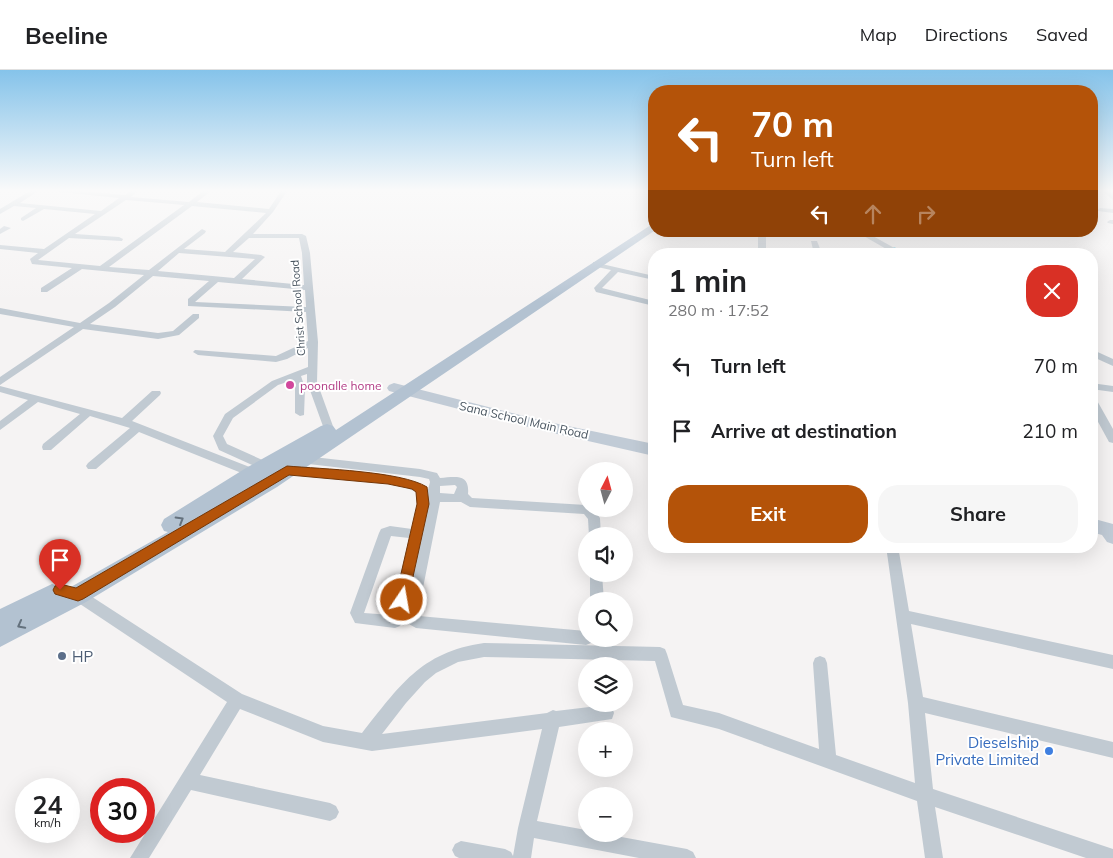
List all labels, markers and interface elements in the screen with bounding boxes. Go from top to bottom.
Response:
text: Beeline [25,20,108,50]
text: Map [860,23,897,46]
text: Directions [925,23,1008,46]
text: Saved [1036,23,1088,46]
text: 70 m [751,102,834,146]
icon: left [668,105,733,170]
text: Turn left [751,145,834,173]
icon: left [806,200,834,228]
icon: ahead [859,200,887,228]
icon: right [912,200,940,228]
street label: Christ School Road [288,259,308,357]
text: 1 min [668,262,747,300]
button: close [1026,265,1078,317]
text: 280 m · 17:52 [668,300,769,320]
icon: left [668,352,696,380]
text: Turn left [711,354,786,378]
text: 70 m [1034,354,1078,378]
place label: poonalle home [300,378,381,393]
marker: poonalle home [284,379,296,391]
street label: Sana School Main Road [458,398,590,442]
icon: arrive [668,417,696,445]
text: Arrive at destination [711,419,897,443]
text: 210 m [1022,419,1078,443]
north arrow [578,462,632,518]
map controls [578,462,633,842]
button: Exit [668,485,868,543]
button: Share [878,485,1078,543]
one-way arrow [174,516,183,526]
button: sound [578,527,633,582]
pin [39,539,81,590]
icon: arrive [46,546,74,574]
position arrow [375,573,427,625]
button: search [578,592,633,647]
one-way arrow [17,619,26,629]
place label: HP [72,647,93,666]
marker: HP [56,650,68,662]
button: layers [578,657,633,712]
button: + [578,722,633,777]
place label: Dieselship Private Limited [935,733,1039,769]
marker: Dieselship Private Limited [1043,745,1055,757]
speed limit sign: 30 [90,778,155,843]
button: − [578,787,633,842]
text: 24 [32,789,63,820]
text: km/h [34,815,61,830]

